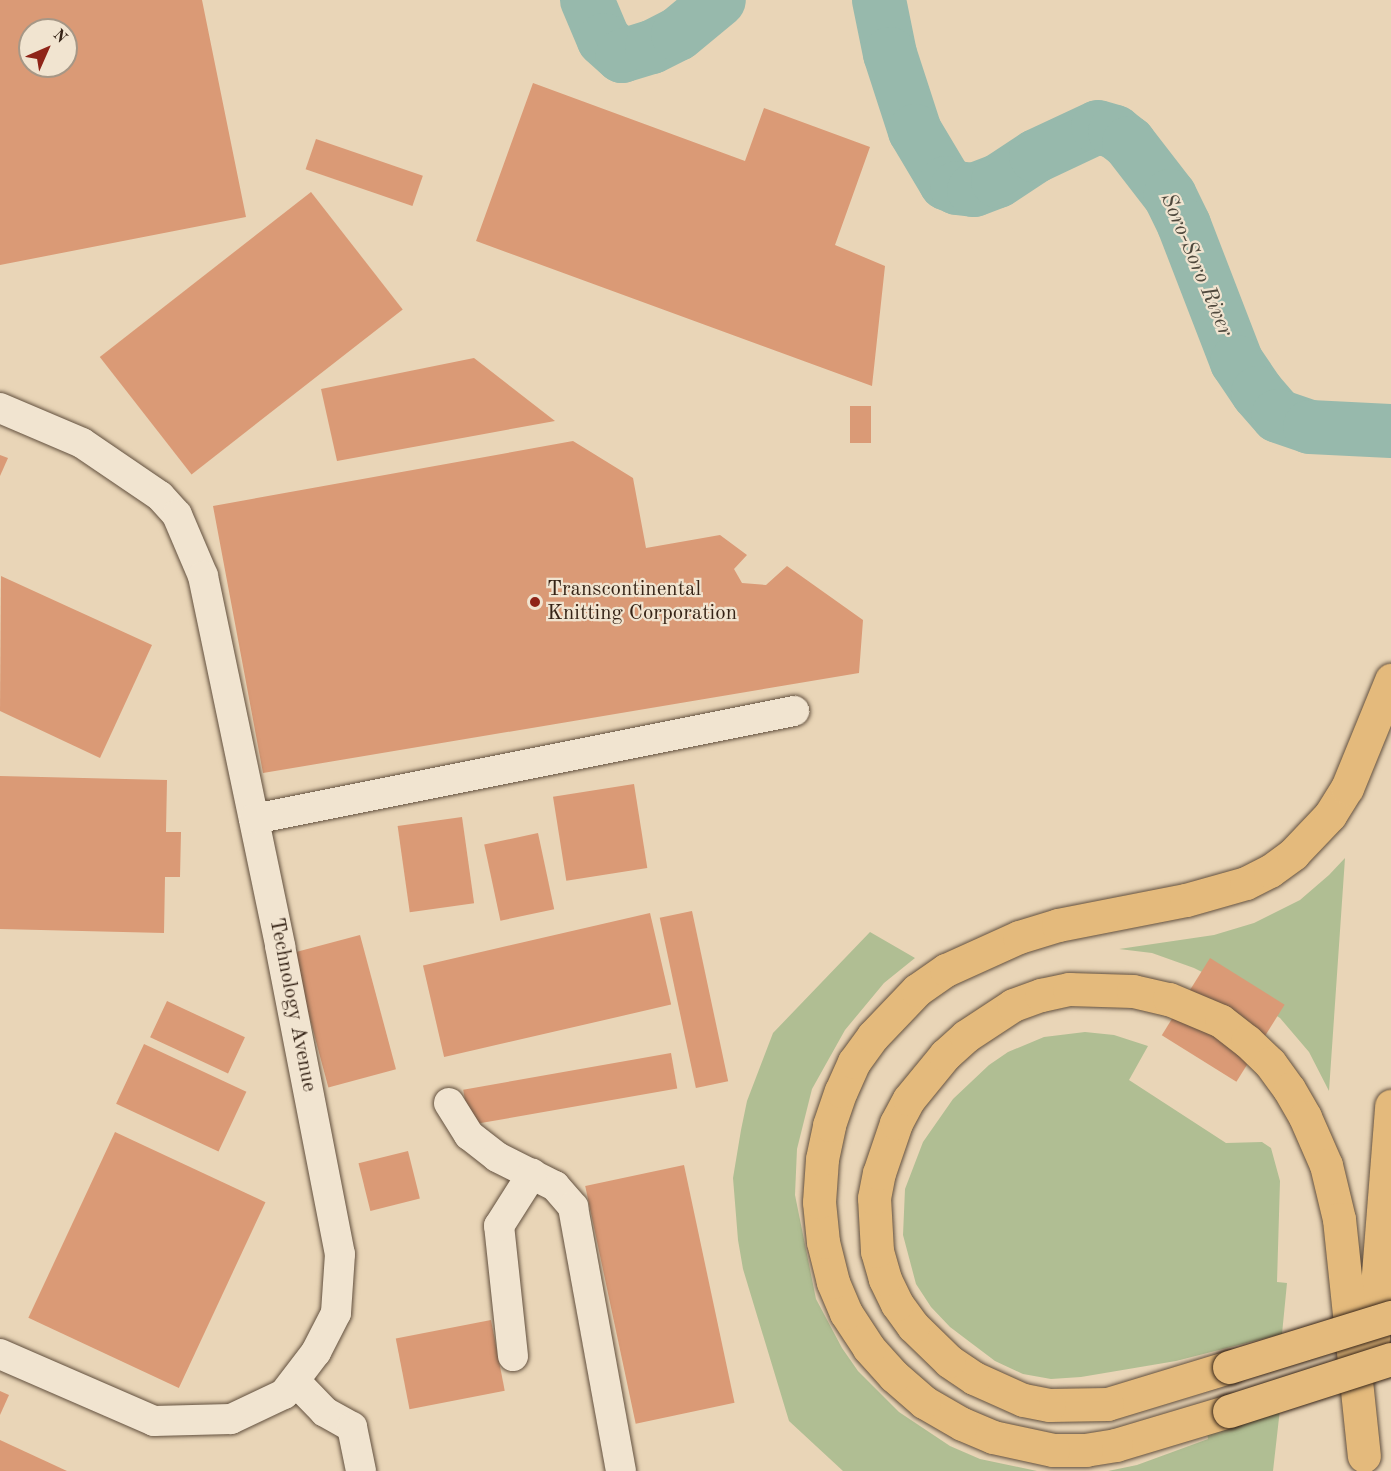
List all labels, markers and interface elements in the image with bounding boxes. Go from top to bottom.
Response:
north arrow [18,18,78,78]
text: N [49,27,69,47]
water label: Soro-Soro River [1154,189,1238,341]
place label: Transcontinental Knitting Corporation [547,577,737,627]
marker: Transcontinental Knitting Corporation [528,595,542,609]
street label: Technology Avenue [263,916,321,1094]

